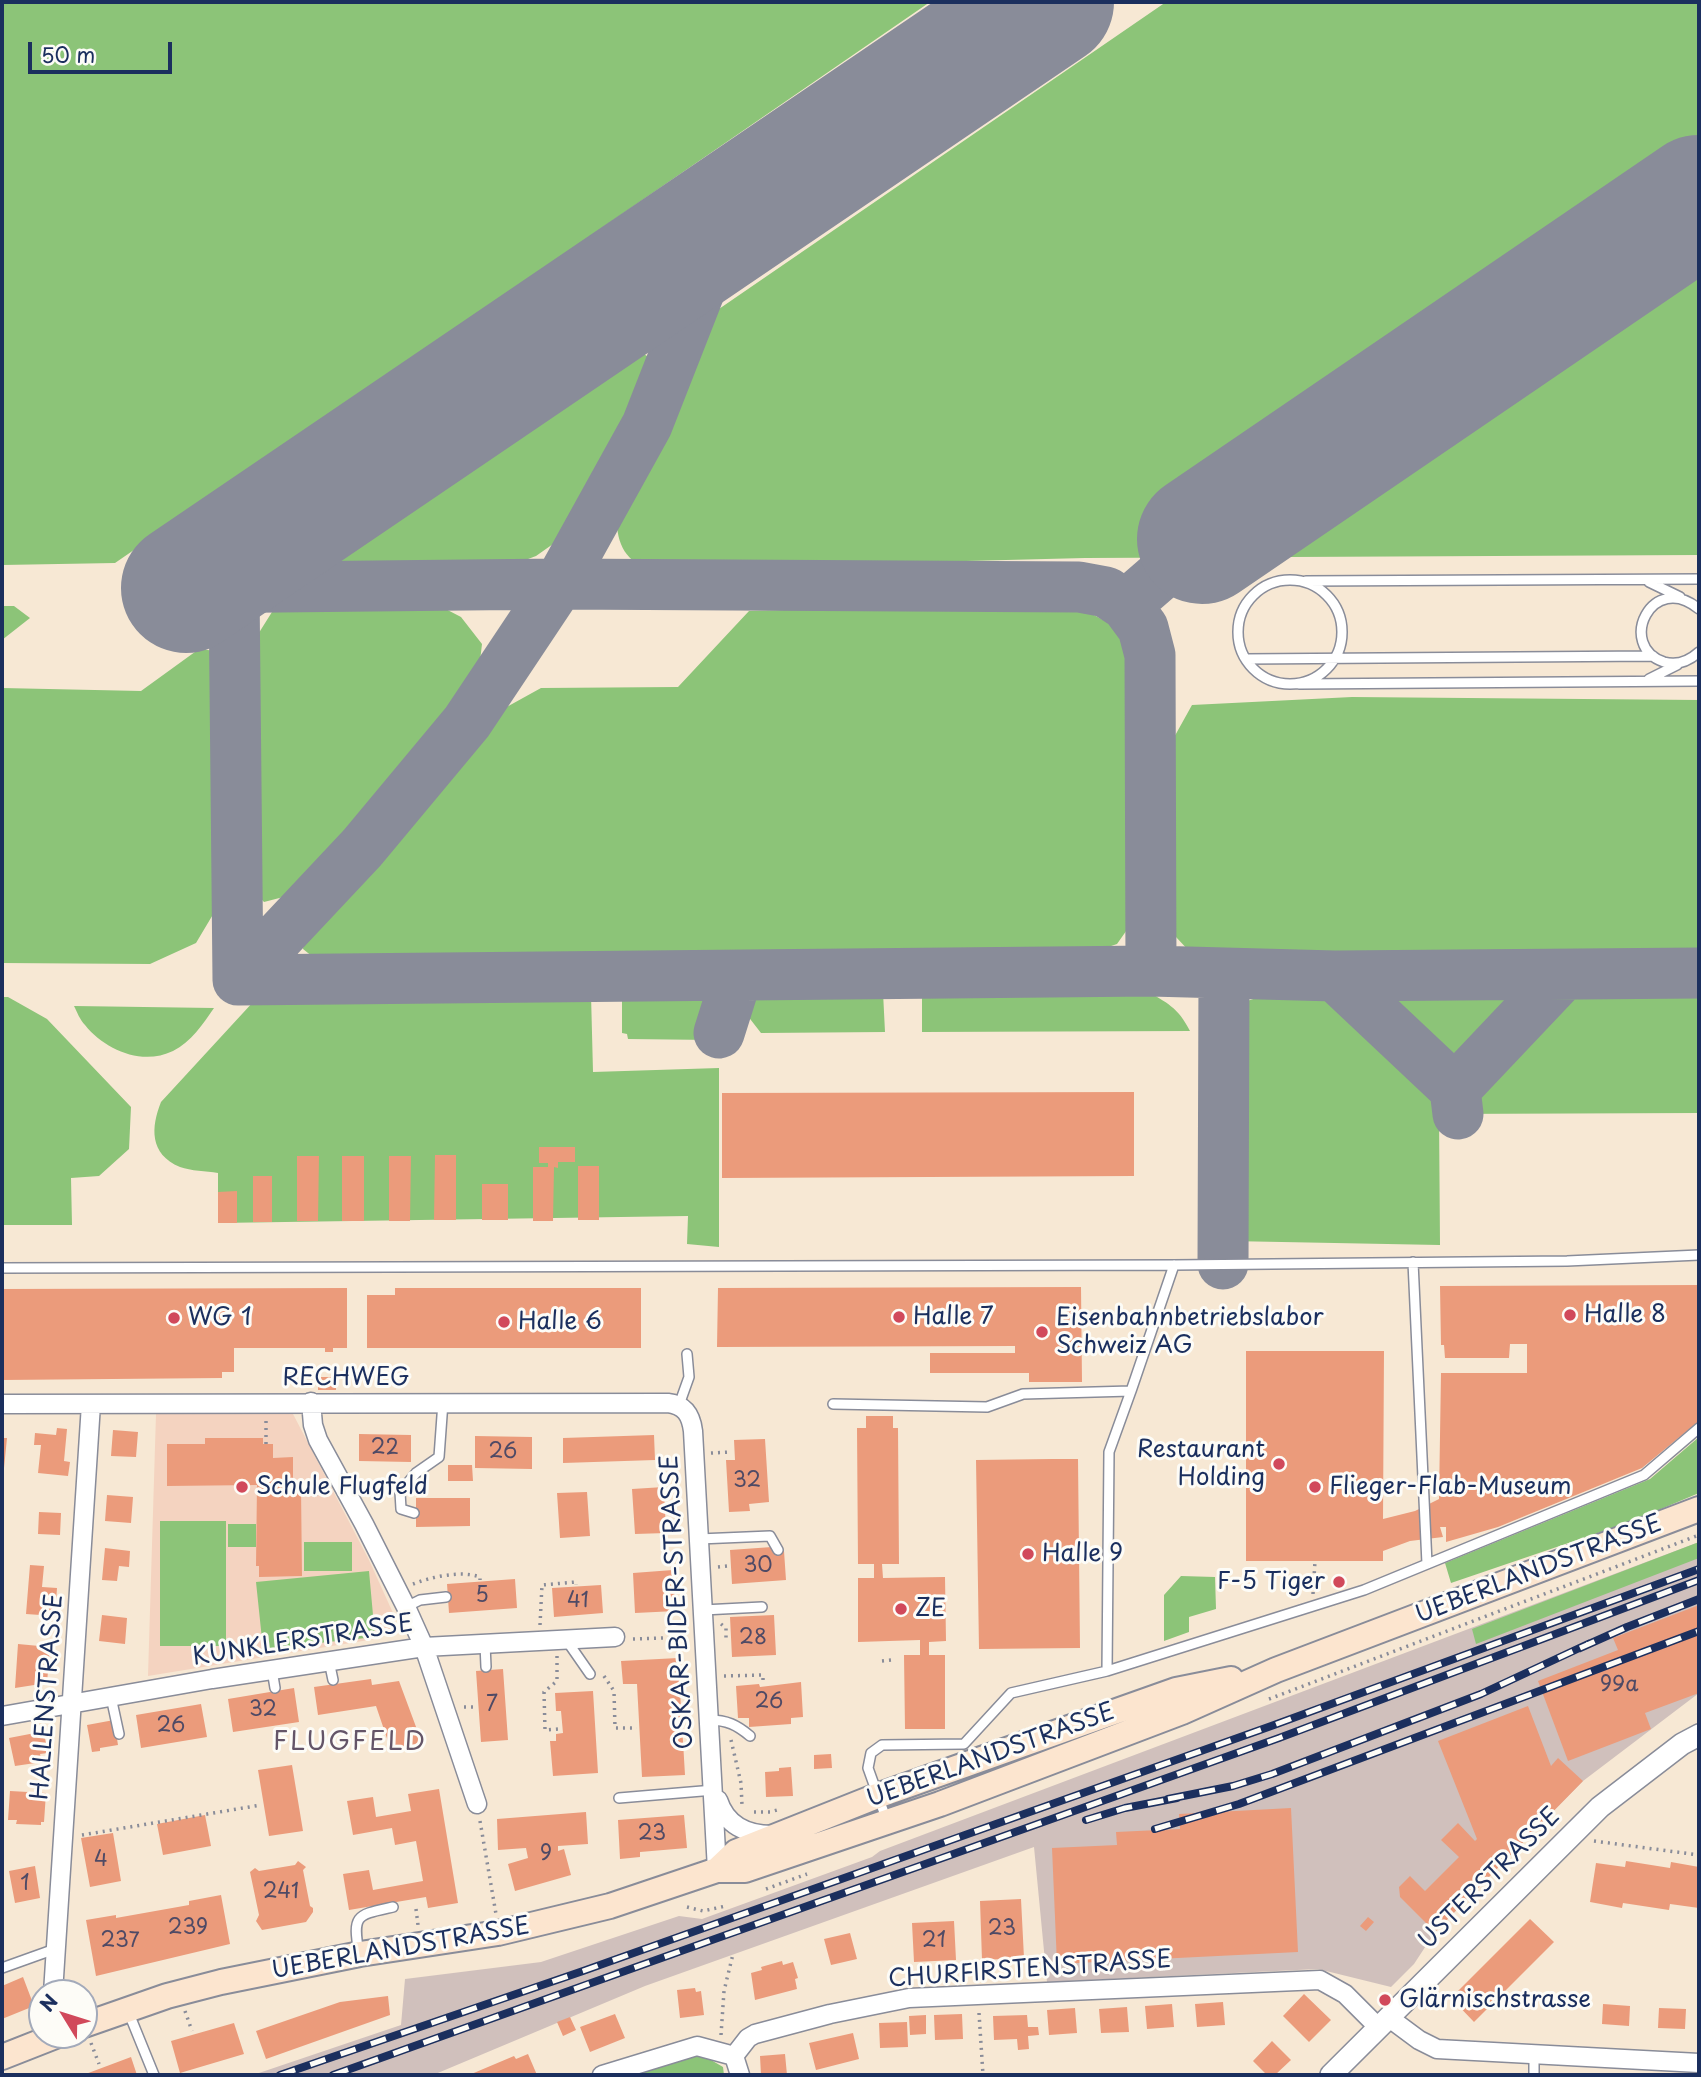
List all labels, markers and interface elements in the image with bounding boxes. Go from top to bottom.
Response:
scale bar [32,28,175,72]
text: 50 m [41,38,95,70]
place label: Halle 8 [1584,1301,1666,1329]
place label: Halle 7 [913,1303,994,1331]
place label: WG 1 [188,1304,252,1332]
place label: Eisenbahnbetriebslabor Schweiz AG [1056,1304,1324,1360]
marker: Halle 8 [1562,1307,1578,1323]
place label: Halle 6 [518,1308,602,1336]
marker: Halle 7 [891,1309,907,1325]
marker: WG 1 [166,1310,182,1326]
marker: Halle 6 [496,1314,512,1330]
marker: Eisenbahnbetriebslabor Schweiz AG [1034,1324,1050,1340]
street label: RECHWEG [282,1364,410,1392]
house number: 22 [371,1435,399,1461]
place label: Restaurant Holding [1137,1436,1265,1492]
house number: 26 [489,1439,517,1465]
street label: OSKAR-BIDER-STRASSE [656,1454,700,1750]
marker: Restaurant Holding [1271,1456,1287,1472]
house number: 32 [733,1468,761,1494]
place label: Schule Flugfeld [256,1473,428,1501]
place label: Flieger-Flab-Museum [1329,1473,1572,1501]
marker: Schule Flugfeld [234,1479,250,1495]
marker: Flieger-Flab-Museum [1307,1479,1323,1495]
street label: UEBERLANDSTRASSE [1412,1510,1666,1630]
place label: Halle 9 [1042,1540,1123,1568]
marker: Halle 9 [1020,1546,1036,1562]
house number: 30 [743,1553,773,1579]
place label: F-5 Tiger [1217,1568,1325,1596]
marker: F-5 Tiger [1331,1574,1347,1590]
house number: 5 [475,1583,489,1609]
house number: 41 [567,1588,589,1614]
street label: HALLENSTRASSE [26,1593,70,1801]
place label: ZE [915,1595,946,1623]
marker: ZE [893,1601,909,1617]
street label: KUNKLERSTRASSE [191,1609,415,1673]
house number: 28 [739,1625,767,1651]
house number: 99a [1600,1672,1638,1698]
house number: 26 [755,1689,783,1715]
house number: 7 [486,1692,498,1718]
house number: 32 [249,1697,277,1723]
street label: UEBERLANDSTRASSE [863,1698,1119,1814]
house number: 26 [157,1713,185,1739]
district label: FLUGFELD [274,1727,426,1759]
street label: USTERSTRASSE [1413,1802,1567,1956]
house number: 23 [638,1821,666,1847]
house number: 9 [540,1841,552,1867]
house number: 4 [94,1847,108,1873]
house number: 1 [20,1871,30,1897]
house number: 241 [263,1879,299,1905]
street label: UEBERLANDSTRASSE [270,1912,532,1986]
house number: 239 [168,1915,208,1941]
house number: 23 [988,1916,1016,1942]
house number: 237 [100,1928,140,1954]
house number: 21 [922,1928,946,1954]
street label: CHURFIRSTENSTRASSE [887,1946,1173,1994]
north arrow [28,1979,98,2049]
place label: Glärnischstrasse [1399,1986,1591,2014]
text: N [32,1988,64,2017]
marker: Glärnischstrasse [1377,1992,1393,2008]

